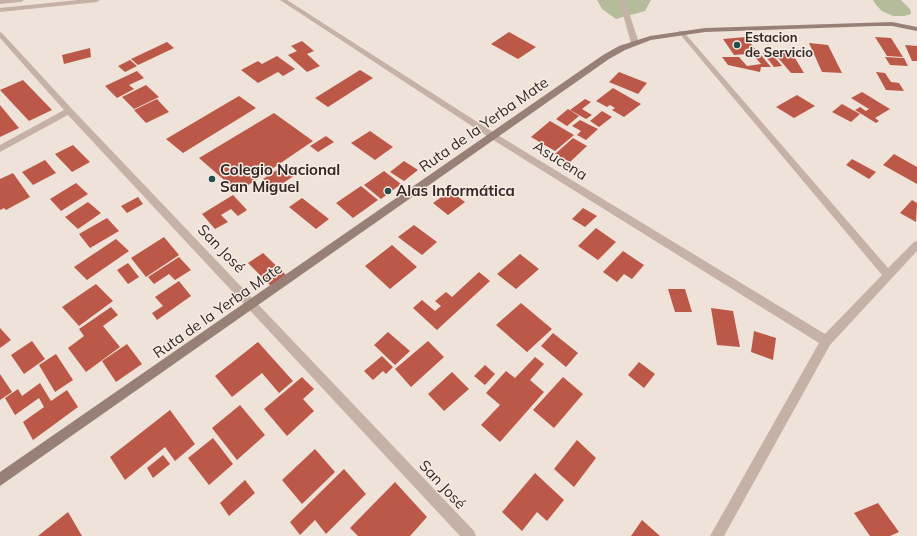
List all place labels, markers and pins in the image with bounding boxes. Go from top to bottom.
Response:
place label: Estacion de Servicio [745,30,813,61]
marker: Estacion de Servicio [732,40,742,50]
place label: Colegio Nacional San Miguel [220,161,340,196]
marker: Colegio Nacional San Miguel [207,174,217,184]
place label: Alas Informática [396,182,515,200]
marker: Alas Informática [383,186,393,196]

